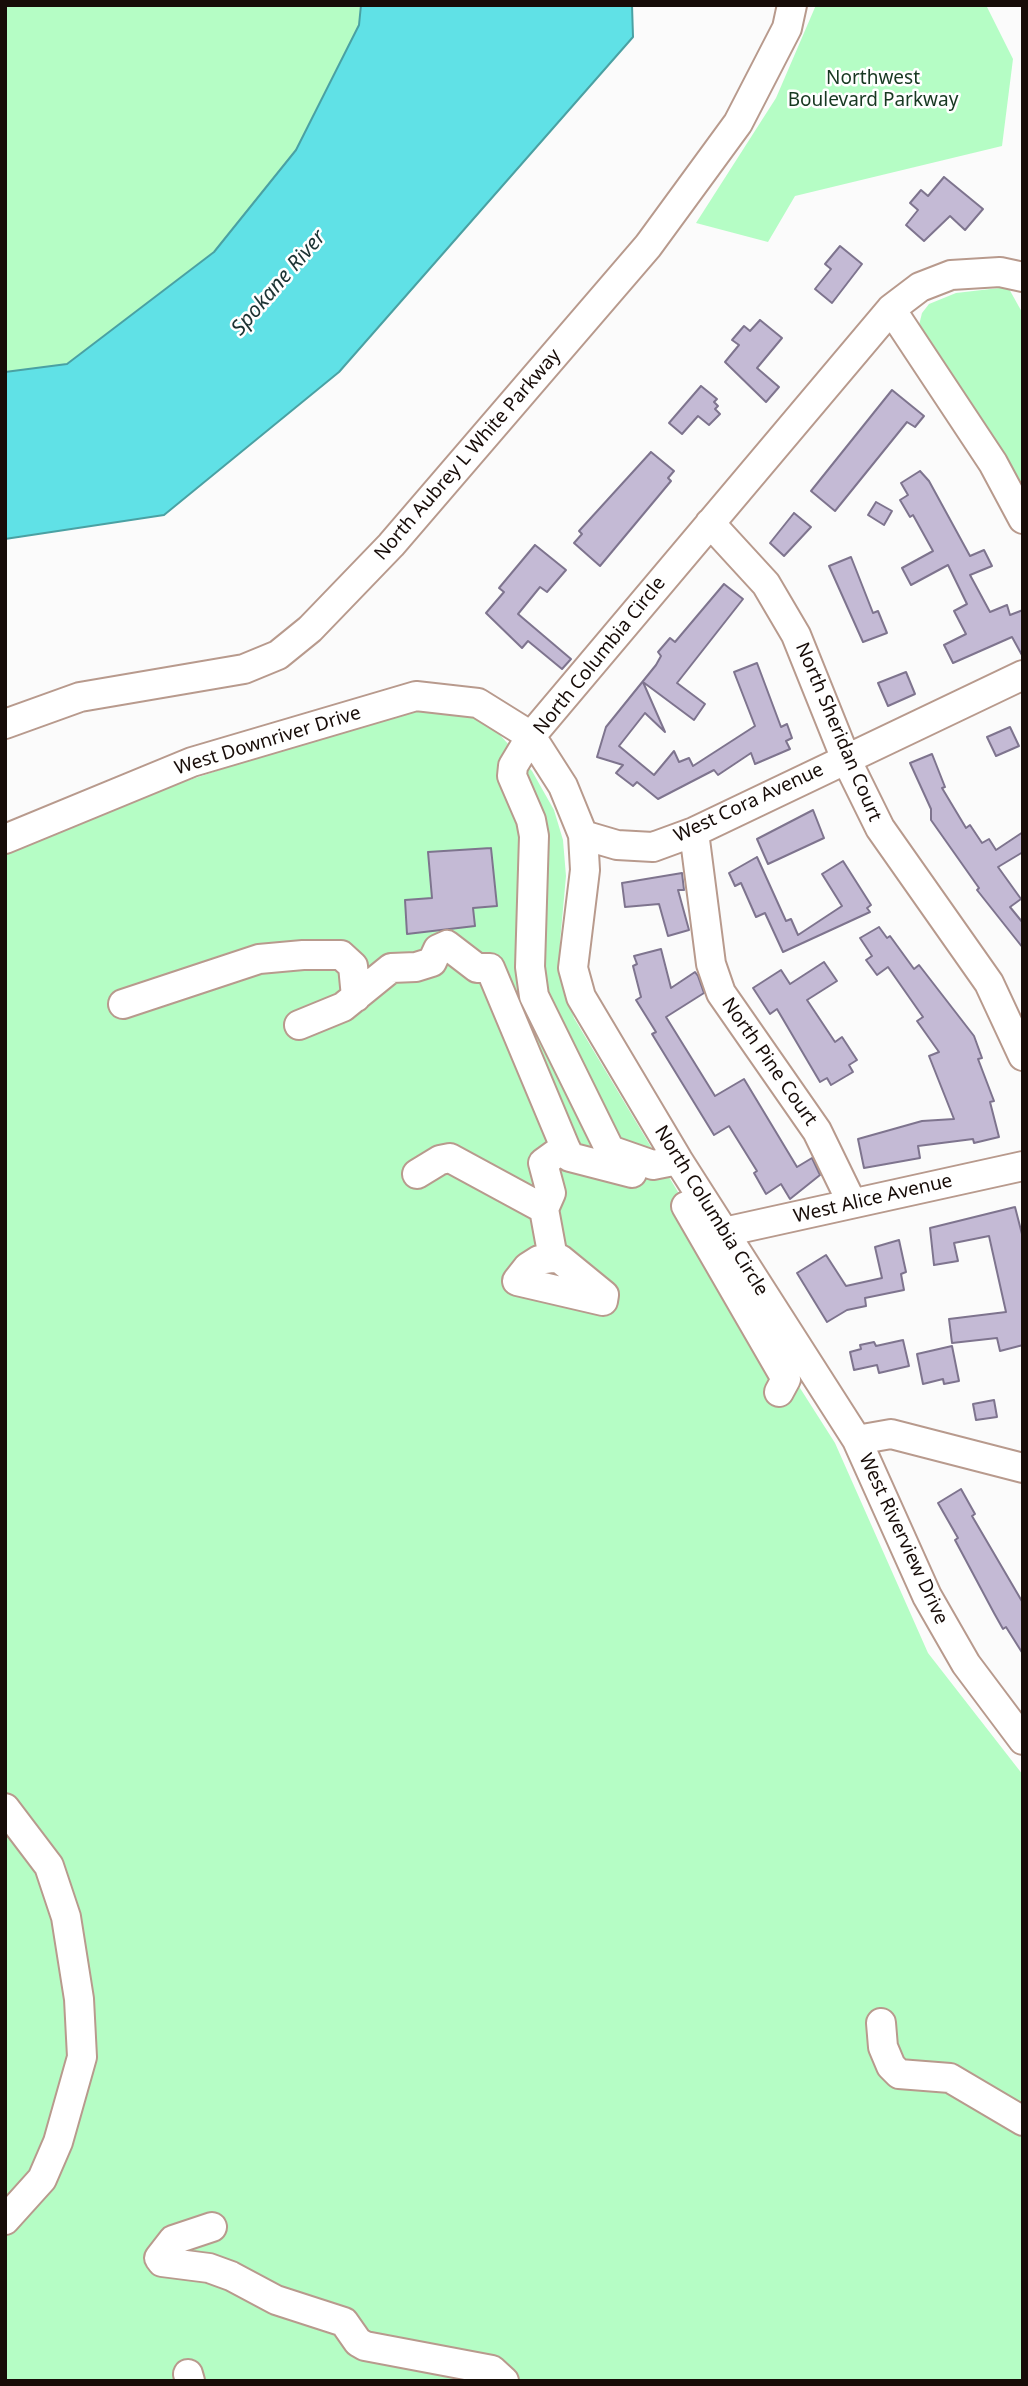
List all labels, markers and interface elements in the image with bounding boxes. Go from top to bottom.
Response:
park label: Northwest Boulevard Parkway [788,68,958,112]
water label: Spokane River [226,225,332,341]
street label: North Aubrey L White Parkway [370,345,566,565]
street label: North Columbia Circle [529,572,671,740]
street label: North Sheridan Court [790,639,886,825]
street label: West Downriver Drive [172,702,364,780]
street label: West Cora Avenue [671,758,827,848]
street label: North Pine Court [716,994,822,1130]
street label: North Columbia Circle [649,1122,773,1300]
street label: West Alice Avenue [791,1170,955,1228]
street label: West Riverview Drive [853,1450,953,1628]

